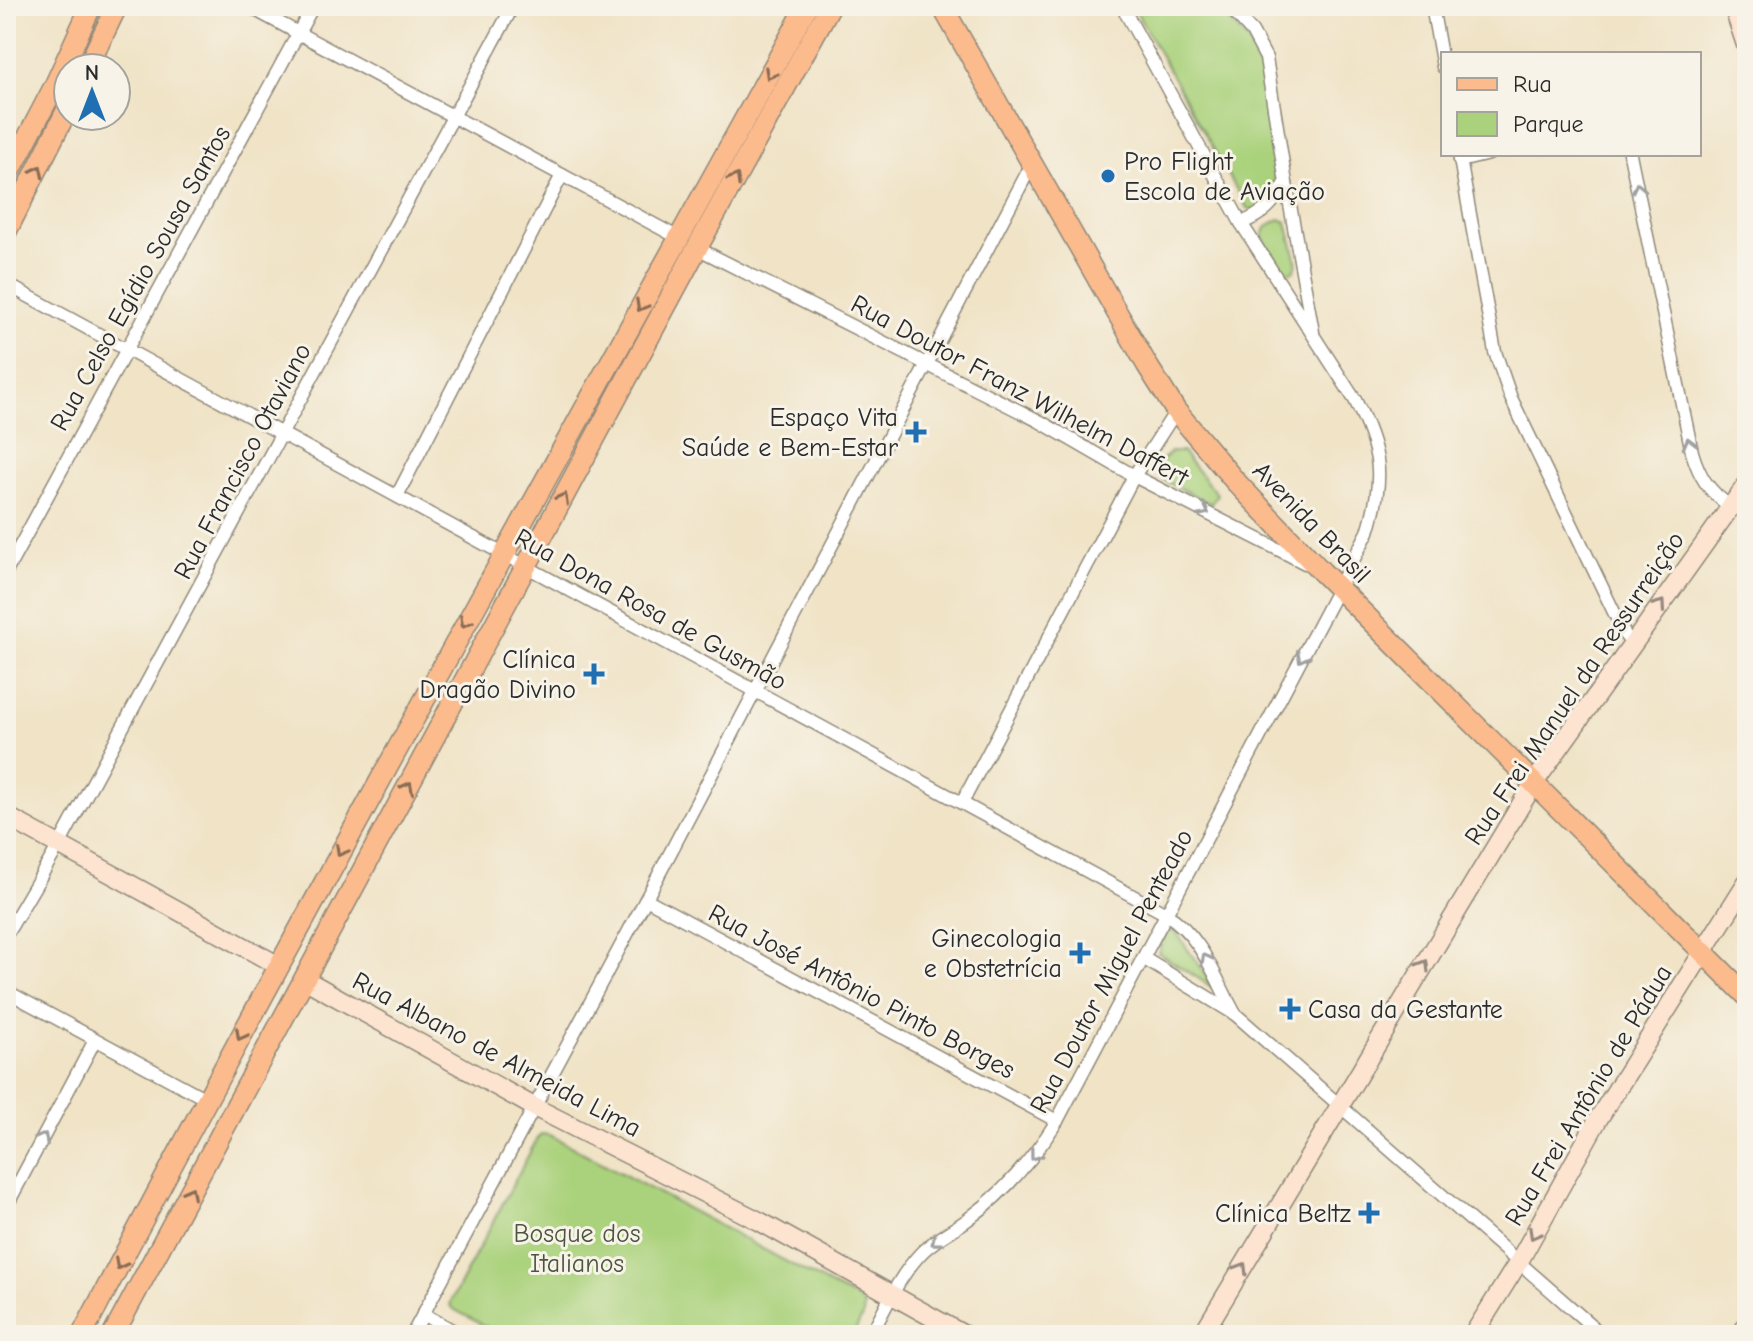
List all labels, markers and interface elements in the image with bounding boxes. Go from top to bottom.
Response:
north arrow [52,52,132,132]
legend [1441,52,1701,156]
text: N [85,60,99,86]
one-way arrow [764,66,779,81]
text: Rua [1513,70,1552,98]
text: Parque [1513,110,1584,138]
street label: Rua Celso Egídio Sousa Santos [44,121,237,436]
place label: Pro Flight Escola de Aviação [1124,147,1325,207]
one-way arrow [28,164,44,179]
marker: Pro Flight Escola de Aviação [1099,167,1117,185]
one-way arrow [725,173,740,188]
one-way arrow [1630,182,1647,195]
street label: Rua Doutor Franz Wilhelm Daffert [846,289,1195,494]
one-way arrow [635,297,651,312]
street label: Rua Francisco Otaviano [168,338,318,585]
place label: Espaço Vita Saúde e Bem-Estar [682,403,899,463]
marker: Espaço Vita Saúde e Bem-Estar [905,421,927,443]
one-way arrow [1682,436,1699,450]
street label: Avenida Brasil [1246,456,1376,589]
one-way arrow [553,491,568,506]
one-way arrow [1196,501,1211,516]
street label: Rua Dona Rosa de Gusmão [509,523,792,697]
street label: Rua Frei Manuel da Ressurreição [1459,526,1691,851]
one-way arrow [1650,600,1665,614]
one-way arrow [460,614,475,628]
place label: Clínica Dragão Divino [420,645,576,705]
one-way arrow [1297,648,1312,663]
marker: Clínica Dragão Divino [583,663,605,685]
one-way arrow [398,780,413,795]
street label: Rua Doutor Miguel Penteado [1024,824,1200,1119]
one-way arrow [336,842,351,857]
street label: Rua José Antônio Pinto Borges [703,898,1020,1086]
place label: Ginecologia e Obstetrícia [924,924,1062,984]
marker: Ginecologia e Obstetrícia [1069,942,1091,964]
one-way arrow [1201,953,1216,968]
one-way arrow [1414,959,1430,974]
street label: Rua Frei Antônio de Pádua [1499,960,1679,1231]
street label: Rua Albano de Almeida Lima [347,966,646,1144]
place label: Casa da Gestante [1308,995,1503,1025]
marker: Casa da Gestante [1279,998,1301,1020]
one-way arrow [236,1026,251,1041]
one-way arrow [33,1132,48,1146]
one-way arrow [1030,1146,1044,1161]
one-way arrow [180,1186,195,1201]
place label: Clínica Beltz [1215,1199,1351,1229]
marker: Clínica Beltz [1358,1202,1380,1224]
park label: Bosque dos Italianos [513,1219,641,1279]
one-way arrow [1528,1225,1544,1240]
one-way arrow [931,1231,945,1246]
one-way arrow [114,1256,129,1271]
one-way arrow [1232,1262,1248,1277]

